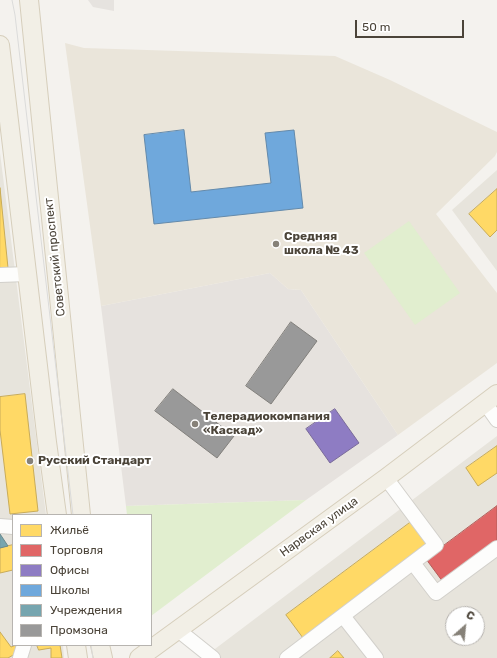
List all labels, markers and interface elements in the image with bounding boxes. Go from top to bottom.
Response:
scale bar [357,12,466,38]
text: 50 m [362,20,390,34]
street label: Советский проспект [42,197,68,317]
place label: Средняя школа № 43 [284,230,359,258]
marker: Средняя школа № 43 [271,239,281,249]
place label: Телерадиокомпания «Каскад» [203,410,330,438]
marker: Телерадиокомпания «Каскад» [190,419,200,429]
place label: Русский Стандарт [38,454,151,468]
marker: Русский Стандарт [25,456,35,466]
street label: Нарвская улица [277,494,361,560]
legend [12,514,152,646]
text: Жильё [50,523,89,537]
text: Торговля [50,543,103,557]
text: Офисы [50,563,89,577]
text: Школы [50,583,90,597]
text: Учреждения [50,603,122,617]
north arrow [445,606,485,646]
text: С [464,608,477,623]
text: Промзона [50,623,108,637]

